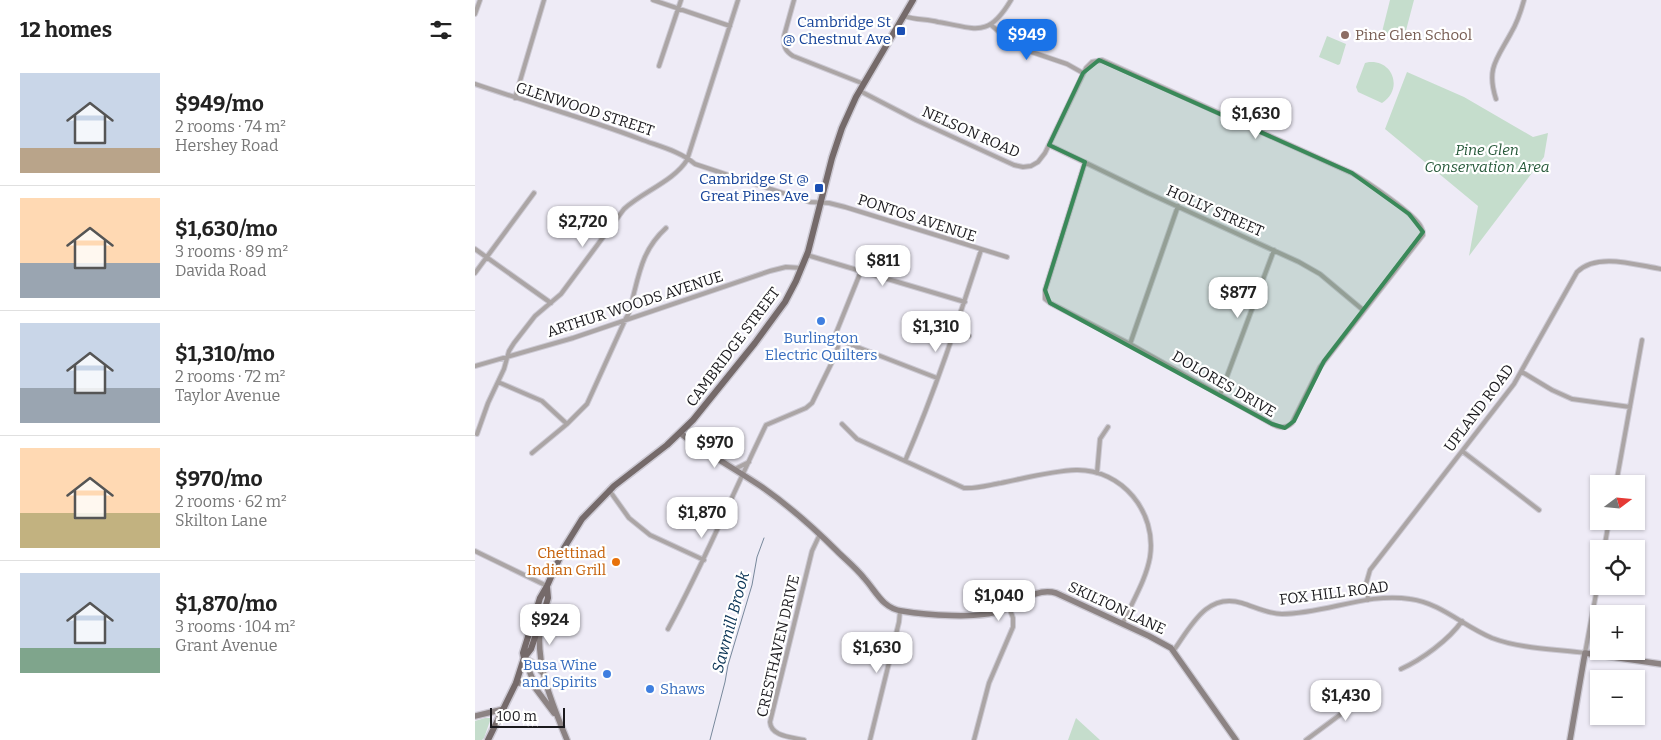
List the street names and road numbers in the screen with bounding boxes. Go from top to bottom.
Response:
street label: GLENWOOD STREET [513,78,657,140]
street label: NELSON ROAD [919,102,1023,162]
street label: HOLLY STREET [1164,182,1267,241]
street label: PONTOS AVENUE [855,190,979,246]
street label: ARTHUR WOODS AVENUE [545,267,725,341]
street label: CAMBRIDGE STREET [682,284,784,410]
street label: DOLORES DRIVE [1169,347,1279,421]
street label: UPLAND ROAD [1440,361,1518,455]
street label: CRESTHAVEN DRIVE [753,573,803,719]
street label: FOX HILL ROAD [1278,577,1390,609]
street label: SKILTON LANE [1065,578,1169,638]

